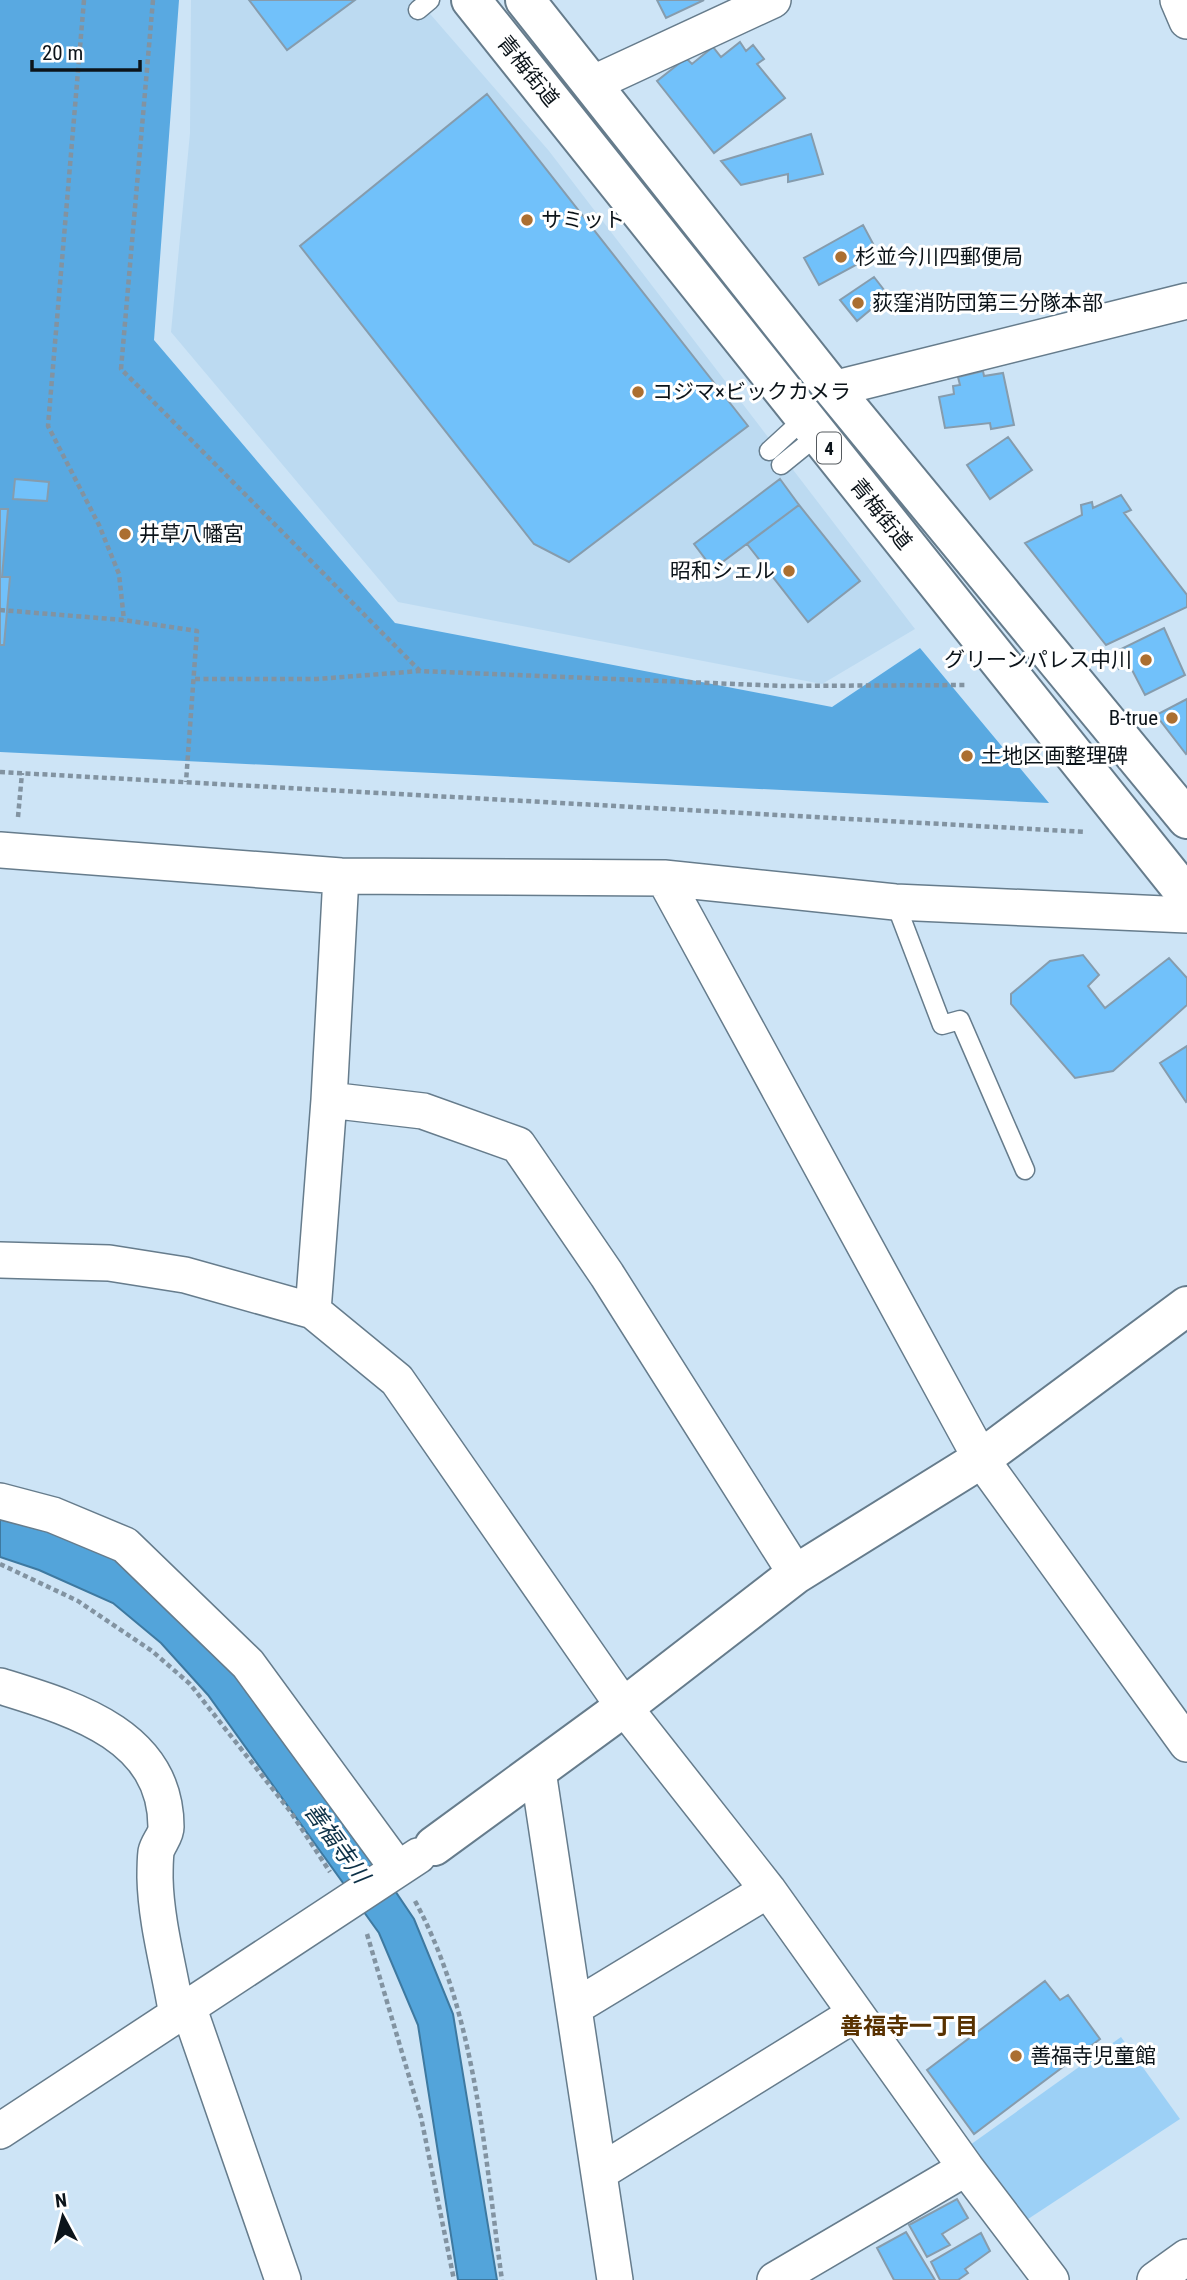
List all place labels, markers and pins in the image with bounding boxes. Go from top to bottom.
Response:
place label: サミット [541,208,625,232]
marker: サミット [519,212,535,228]
place label: 杉並今川四郵便局 [855,245,1023,269]
marker: 杉並今川四郵便局 [833,249,849,265]
place label: 荻窪消防団第三分隊本部 [872,291,1103,315]
marker: 荻窪消防団第三分隊本部 [850,295,866,311]
place label: コジマ×ビックカメラ [652,380,851,404]
marker: コジマ×ビックカメラ [630,384,646,400]
place label: 井草八幡宮 [139,522,244,546]
marker: 井草八幡宮 [117,526,133,542]
place label: 昭和シェル [670,559,775,583]
marker: 昭和シェル [781,563,797,579]
place label: グリーンパレス中川 [944,648,1132,672]
marker: グリーンパレス中川 [1138,652,1154,668]
place label: B-true [1109,706,1158,730]
marker: B-true [1164,710,1180,726]
place label: 土地区画整理碑 [981,744,1128,768]
marker: 土地区画整理碑 [959,748,975,764]
place label: 善福寺児童館 [1030,2044,1156,2068]
marker: 善福寺児童館 [1008,2048,1024,2064]

